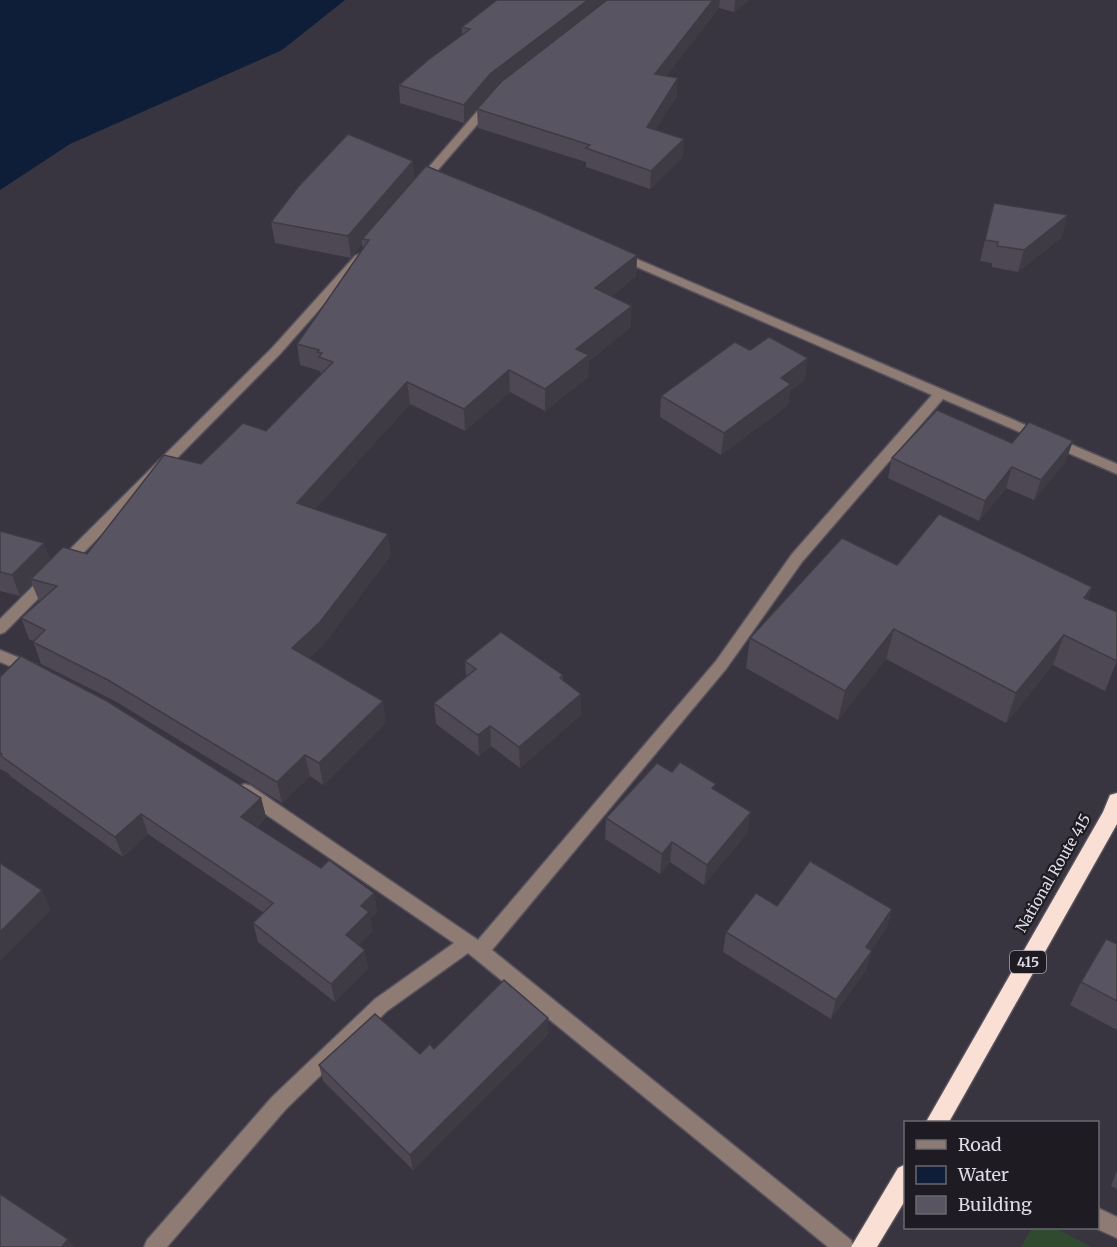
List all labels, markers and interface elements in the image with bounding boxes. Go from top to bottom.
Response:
street label: National Route 415 [1011,810,1095,936]
road number: 415 [1010,951,1046,973]
legend [904,1121,1099,1229]
text: Road [958,1133,1002,1156]
text: Water [957,1163,1009,1186]
text: Building [958,1193,1032,1216]

